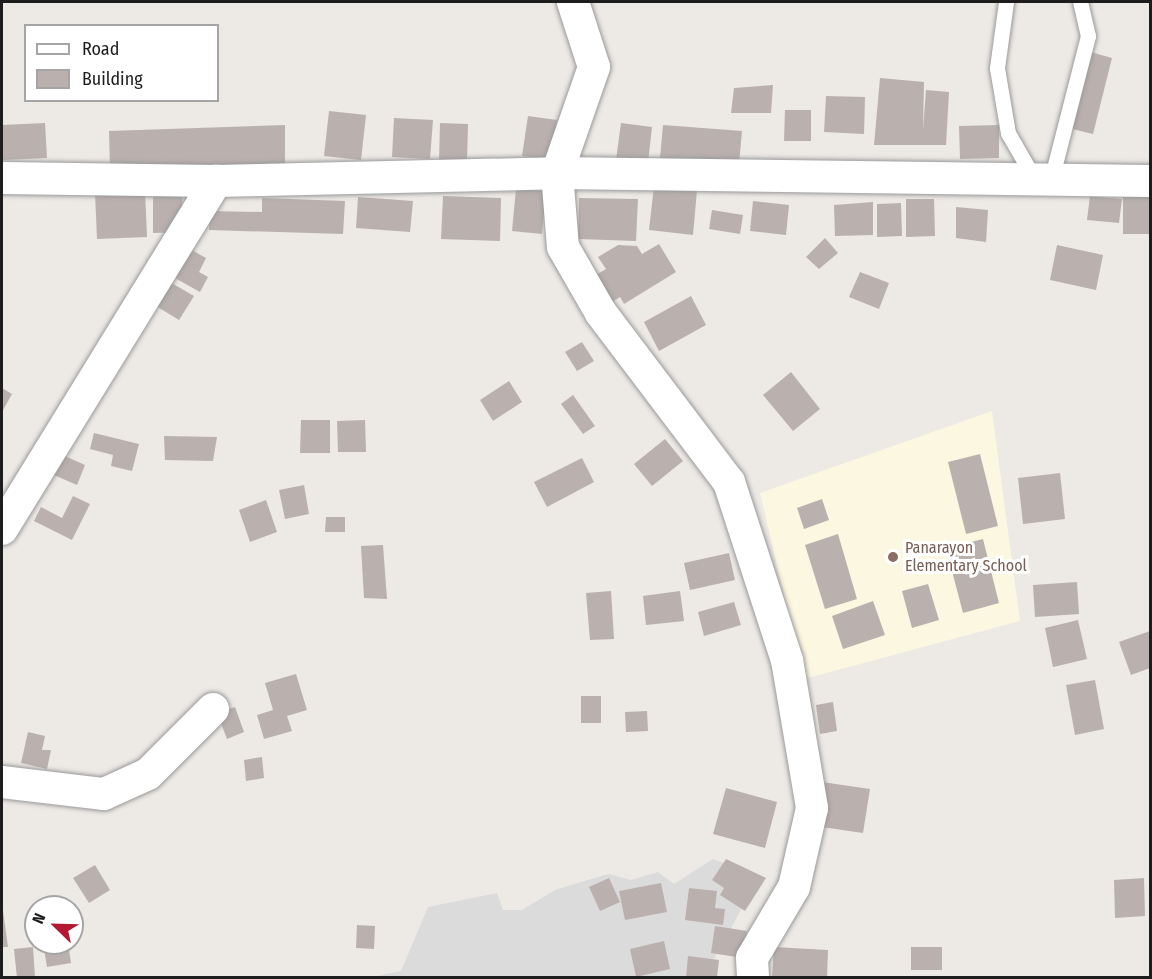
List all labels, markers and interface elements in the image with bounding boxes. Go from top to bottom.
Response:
legend [24,24,219,102]
text: Road [82,38,119,60]
text: Building [82,68,143,90]
place label: Panarayon Elementary School [905,538,1027,576]
marker: Panarayon Elementary School [886,550,900,564]
north arrow [24,895,84,955]
text: N [28,910,49,927]

